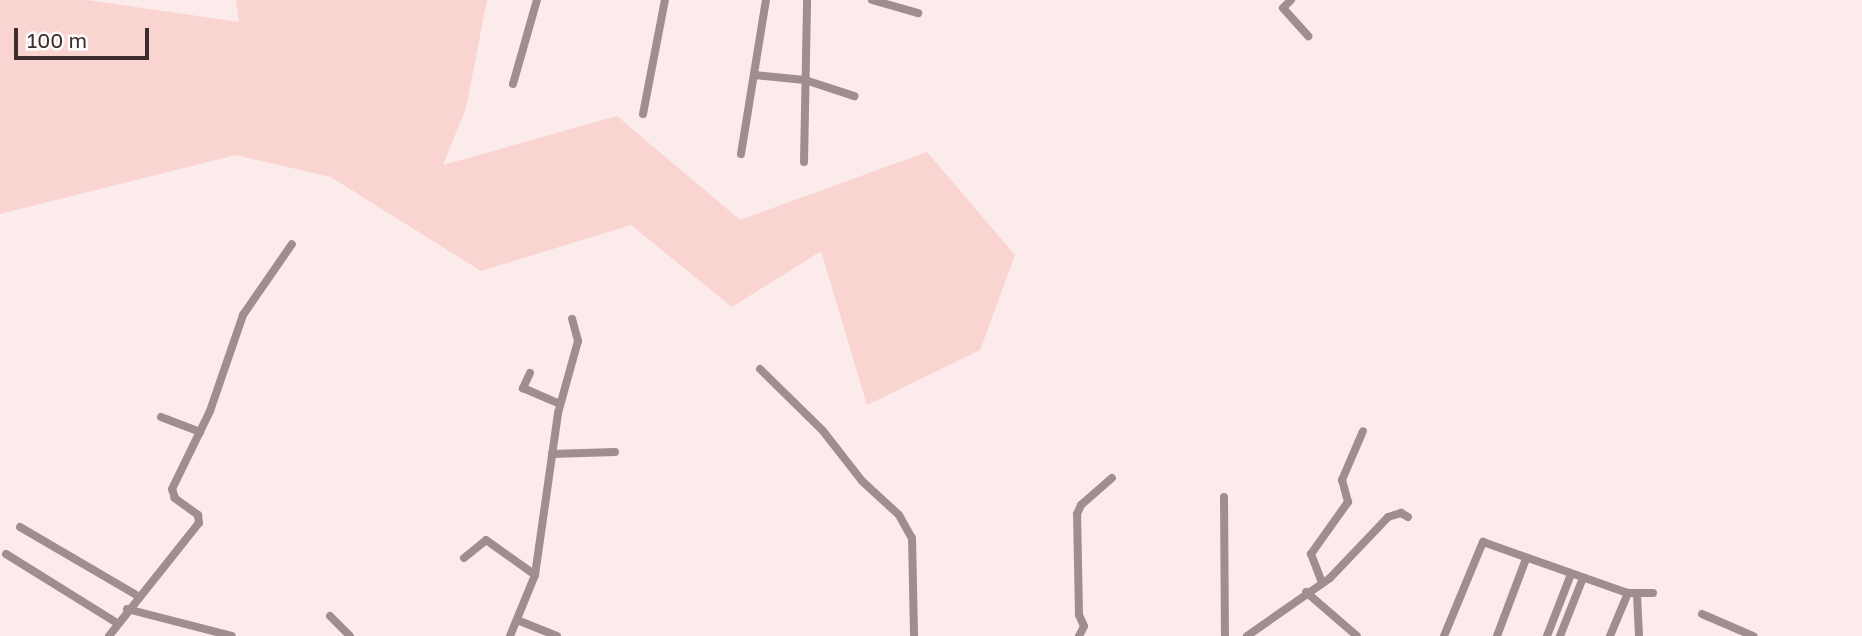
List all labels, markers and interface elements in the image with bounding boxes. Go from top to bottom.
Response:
scale bar [18,14,152,58]
text: 100 m [27,27,87,53]

